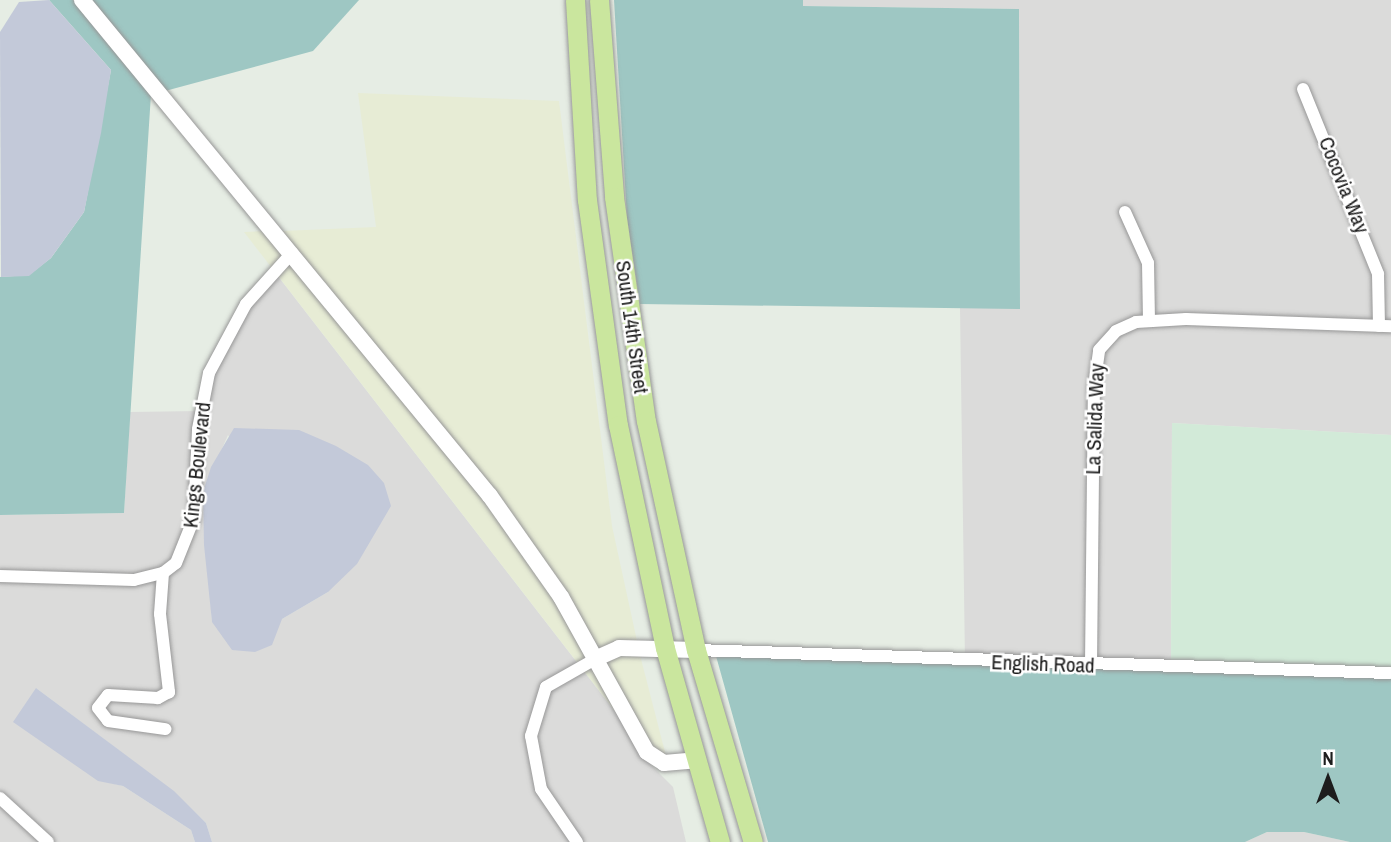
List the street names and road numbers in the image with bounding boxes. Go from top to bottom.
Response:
street label: Cocovia Way [1313,133,1375,237]
street label: South 14th Street [610,259,654,395]
street label: La Salida Way [1080,363,1110,475]
street label: Kings Boulevard [178,401,216,529]
street label: English Road [991,650,1095,678]

